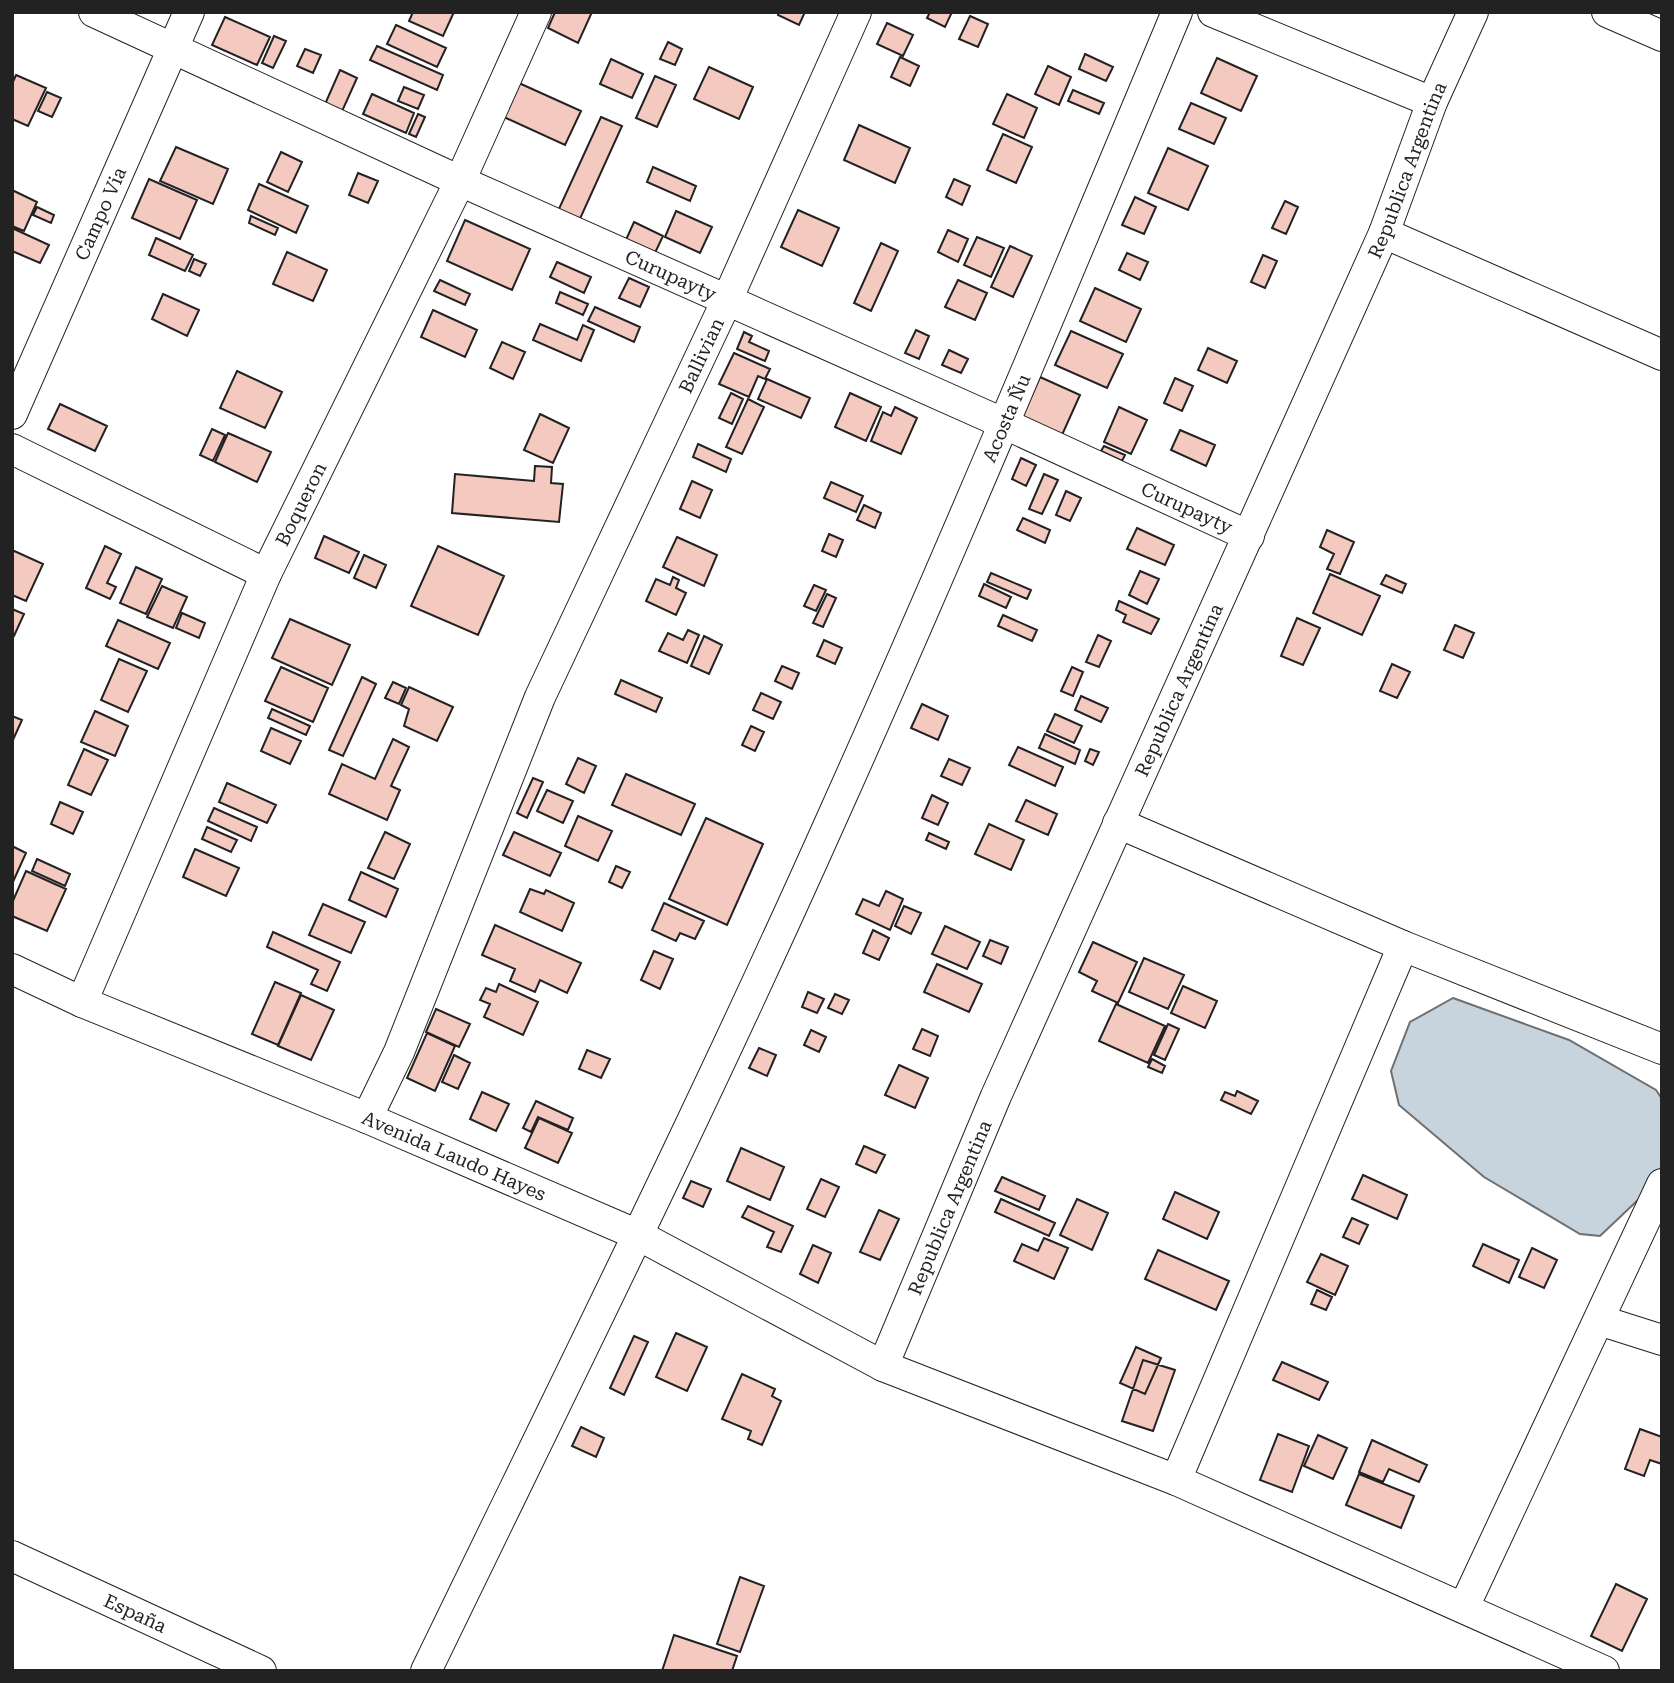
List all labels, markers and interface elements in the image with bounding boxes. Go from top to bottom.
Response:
street label: Republica Argentina [1363,77,1452,262]
street label: Campo Via [70,163,131,264]
street label: Curupayty [622,245,721,306]
street label: Ballivian [673,314,728,397]
street label: Acosta Ñu [977,370,1035,466]
street label: Boqueron [270,458,331,550]
street label: Curupayty [1138,477,1237,539]
street label: Republica Argentina [1130,599,1228,780]
street label: Avenida Laudo Hayes [359,1106,550,1205]
street label: Republica Argentina [903,1116,996,1298]
street label: España [100,1589,171,1638]

